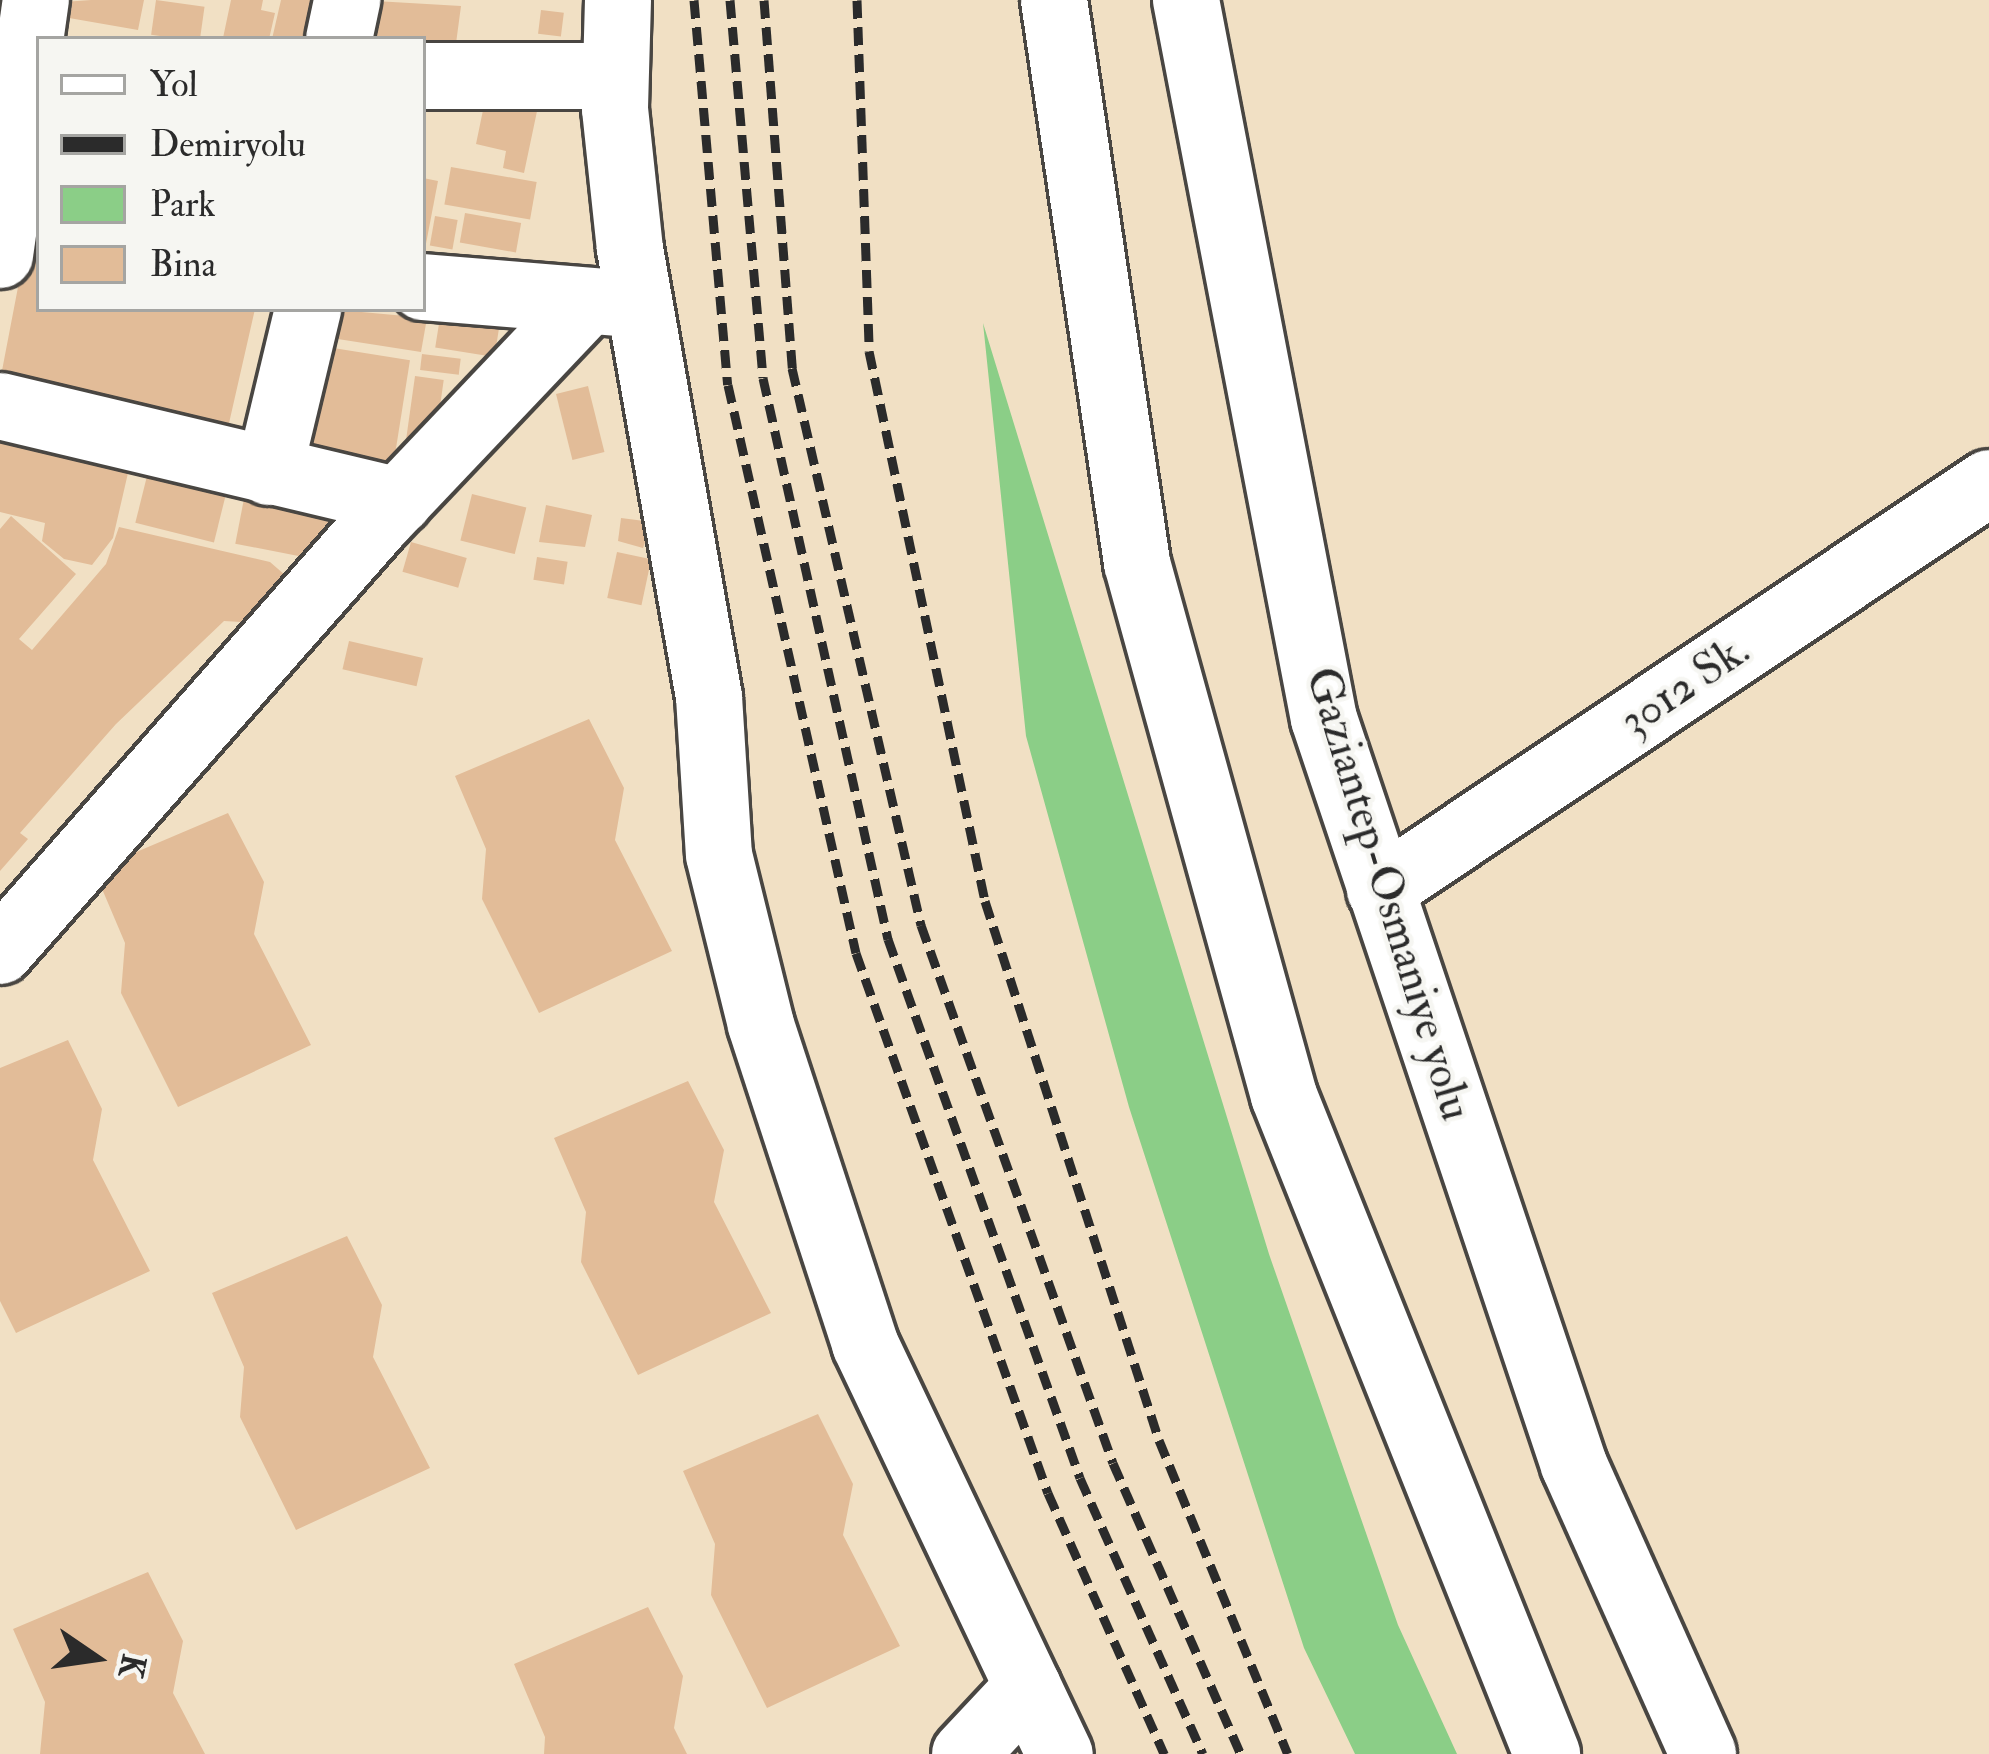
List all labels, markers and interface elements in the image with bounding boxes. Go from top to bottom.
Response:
legend [36,36,426,312]
text: Yol [150,62,198,107]
text: Demiryolu [150,122,306,167]
text: Park [150,182,216,227]
text: Bina [150,242,216,287]
street label: 3012 Sk. [1610,623,1760,749]
street label: Gaziantep-Osmaniye yolu [1293,661,1483,1127]
north arrow [36,1598,156,1718]
text: K [109,1650,154,1682]

